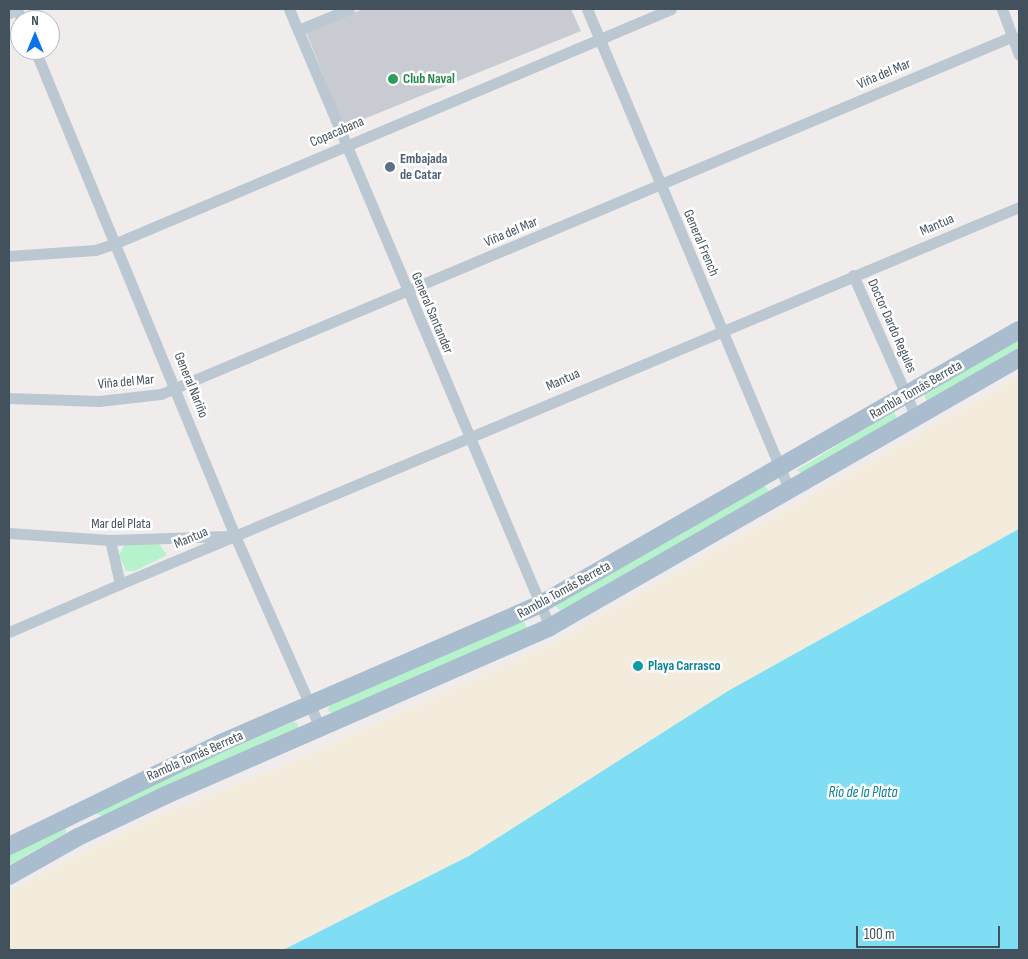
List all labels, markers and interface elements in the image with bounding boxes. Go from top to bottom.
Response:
north arrow [10,10,60,60]
text: N [31,12,39,29]
street label: Viña del Mar [855,55,913,93]
place label: Club Naval [403,71,455,87]
marker: Club Naval [387,73,399,85]
street label: Copacabana [307,113,367,151]
place label: Embajada de Catar [400,151,447,184]
marker: Embajada de Catar [384,161,396,173]
street label: General French [679,207,723,279]
street label: Mantua [917,210,957,240]
street label: Viña del Mar [482,213,540,251]
street label: General Santander [407,270,457,356]
street label: Doctor Dardo Regules [864,276,920,376]
street label: General Nariño [170,350,212,420]
street label: Rambla Tomás Berreta [867,357,965,423]
street label: Mantua [543,365,583,395]
street label: Viña del Mar [97,371,155,393]
street label: Mar del Plata [91,516,151,532]
street label: Mantua [171,523,211,553]
street label: Rambla Tomás Berreta [515,558,613,622]
place label: Playa Carrasco [648,658,721,674]
marker: Playa Carrasco [632,660,644,672]
street label: Rambla Tomás Berreta [144,727,246,785]
water label: Río de la Plata [829,784,897,802]
scale bar [858,916,1002,948]
text: 100 m [864,925,895,944]

